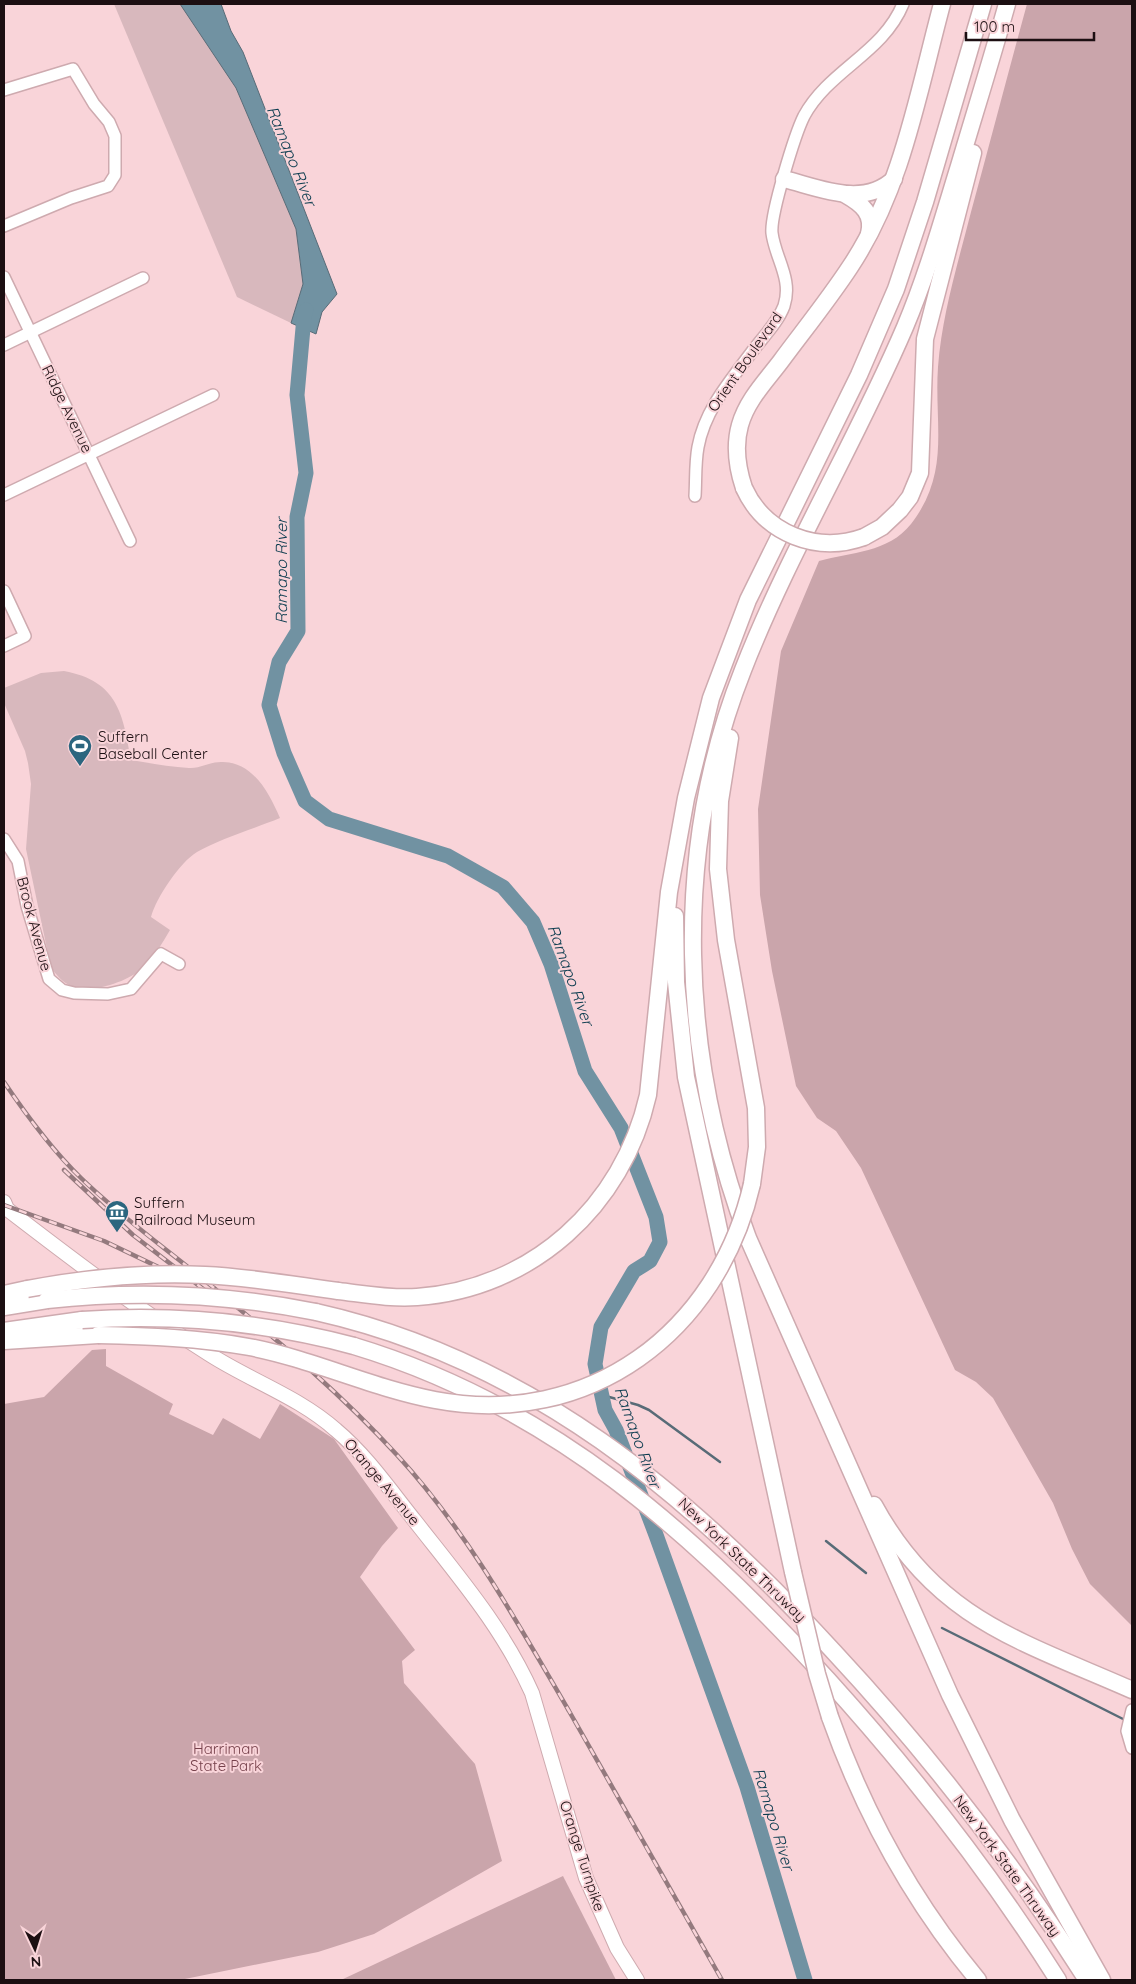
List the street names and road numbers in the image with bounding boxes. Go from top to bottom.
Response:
street label: Orient Boulevard [703,308,786,415]
street label: Ridge Avenue [38,362,97,456]
street label: Brook Avenue [13,875,56,973]
street label: Orange Avenue [340,1434,424,1529]
street label: New York State Thruway [674,1494,810,1626]
street label: New York State Thruway [950,1791,1065,1940]
street label: Orange Turnpike [556,1798,609,1914]

